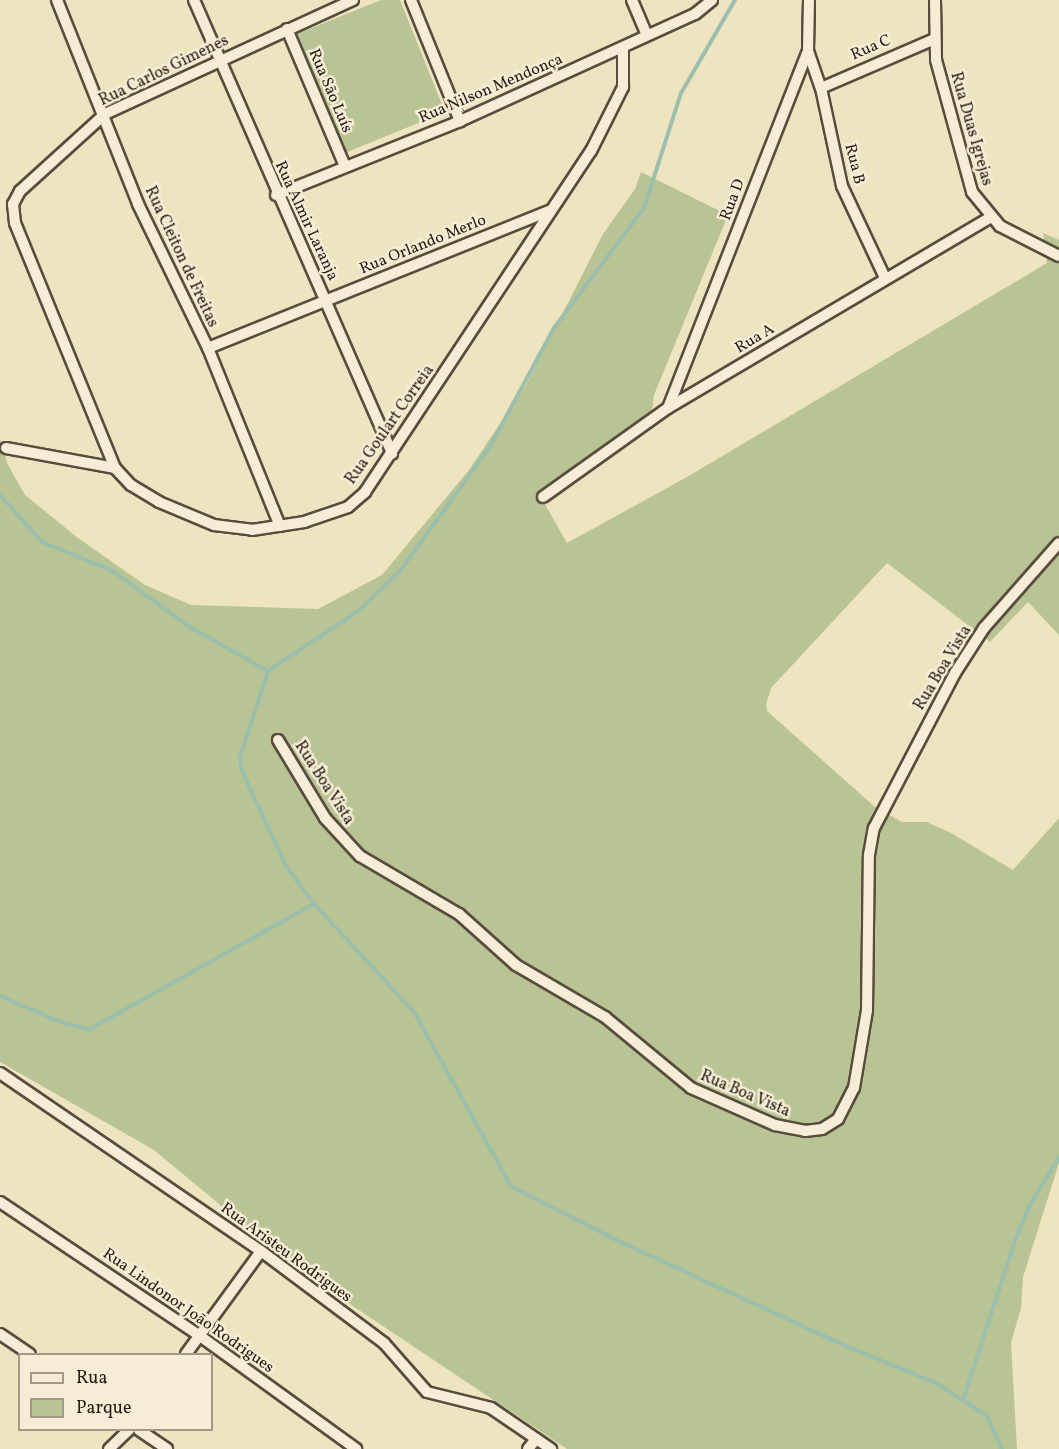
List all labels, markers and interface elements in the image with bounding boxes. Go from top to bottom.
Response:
street label: Rua Carlos Gimenes [96,31,232,111]
street label: Rua C [848,31,894,65]
street label: Rua São Luís [304,46,356,136]
street label: Rua Nilson Mendonça [416,50,566,128]
street label: Rua Duas Igrejas [946,70,996,188]
street label: Rua B [840,142,868,186]
street label: Rua Almir Laranja [270,158,342,284]
street label: Rua D [716,177,750,223]
street label: Rua Cleiton de Freitas [140,183,222,331]
street label: Rua Orlando Merlo [357,211,489,279]
street label: Rua A [732,320,778,358]
street label: Rua Goulart Correia [342,362,438,488]
street label: Rua Boa Vista [910,622,976,714]
street label: Rua Boa Vista [290,737,358,829]
street label: Rua Boa Vista [697,1066,793,1122]
street label: Rua Aristeu Rodrigues [217,1199,355,1307]
street label: Rua Lindonor João Rodrigues [99,1244,277,1378]
legend [18,1353,213,1431]
text: Rua [76,1366,107,1391]
text: Parque [76,1396,131,1421]

